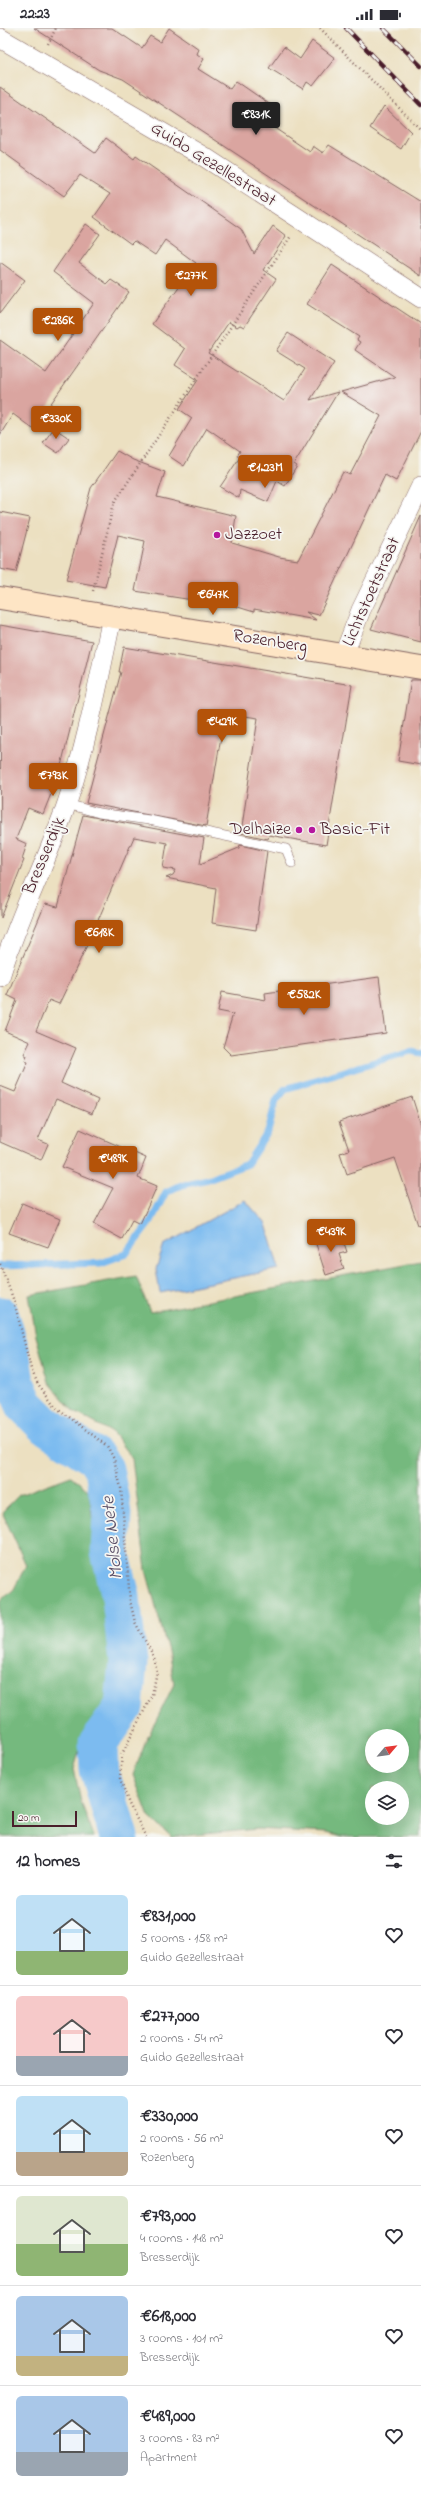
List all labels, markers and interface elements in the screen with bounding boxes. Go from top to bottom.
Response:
text: 22:23 [20,3,50,25]
pin: €831K [228,102,284,136]
text: €831K [241,105,271,124]
street label: Guido Gezellestraat [145,116,281,214]
pin: €277K [163,263,219,297]
text: €277K [175,266,207,285]
pin: €286K [30,308,86,342]
text: €286K [42,311,74,330]
pin: €330K [28,406,84,440]
text: €330K [40,409,72,428]
pin: €1.23M [232,455,298,489]
text: €1.23M [247,458,283,477]
place label: Jazzoet [225,522,282,548]
marker: Jazzoet [212,530,222,540]
street label: Lichtstoetstraat [336,533,408,651]
pin: €647K [185,582,241,616]
text: €647K [197,585,229,604]
street label: Rozenberg [231,623,309,662]
pin: €429K [194,709,250,743]
text: €429K [206,712,238,731]
pin: €793K [25,763,81,797]
text: €793K [38,766,68,785]
street label: Bresserdijk [17,813,73,900]
place label: Delhaize [229,817,292,843]
place label: Basic-Fit [319,817,390,843]
marker: Delhaize [294,825,304,835]
marker: Basic-Fit [307,825,317,835]
pin: €618K [71,920,127,954]
text: €618K [84,923,114,942]
pin: €582K [276,982,332,1016]
text: €582K [287,985,321,1004]
pin: €489K [85,1146,141,1180]
text: €489K [98,1149,128,1168]
pin: €439K [303,1219,359,1253]
text: €439K [316,1222,346,1241]
water label: Molse Nete [95,1494,131,1581]
north arrow [365,1729,409,1773]
map controls [365,1729,409,1825]
button: layers [365,1781,409,1825]
scale bar [12,1809,77,1828]
text: 20 m [18,1810,40,1826]
text: 12 homes [16,1849,80,1874]
icon: filters [383,1850,405,1872]
text: €831,000 [140,1904,196,1929]
icon: home [48,1911,96,1959]
icon: heart [383,1924,405,1946]
text: 5 rooms · 158 m² [140,1929,228,1948]
text: Guido Gezellestraat [140,1948,244,1967]
text: €277,000 [140,2004,199,2029]
icon: home [48,2012,96,2060]
icon: heart [383,2025,405,2047]
text: 2 rooms · 54 m² [140,2029,223,2048]
text: Guido Gezellestraat [140,2048,244,2067]
text: €330,000 [140,2104,198,2129]
icon: home [48,2112,96,2160]
icon: heart [383,2125,405,2147]
text: 2 rooms · 56 m² [140,2129,224,2148]
text: Rozenberg [140,2148,194,2167]
text: €793,000 [140,2204,196,2229]
icon: home [48,2212,96,2260]
icon: heart [383,2225,405,2247]
text: 4 rooms · 148 m² [140,2229,224,2248]
text: Bresserdijk [140,2248,200,2267]
text: €618,000 [140,2304,196,2329]
icon: home [48,2312,96,2360]
icon: heart [383,2325,405,2347]
text: 3 rooms · 101 m² [140,2329,223,2348]
text: Bresserdijk [140,2348,200,2367]
text: €489,000 [140,2404,195,2429]
icon: home [48,2412,96,2460]
icon: heart [383,2425,405,2447]
text: 3 rooms · 83 m² [140,2429,220,2448]
text: Apartment [140,2448,197,2467]

